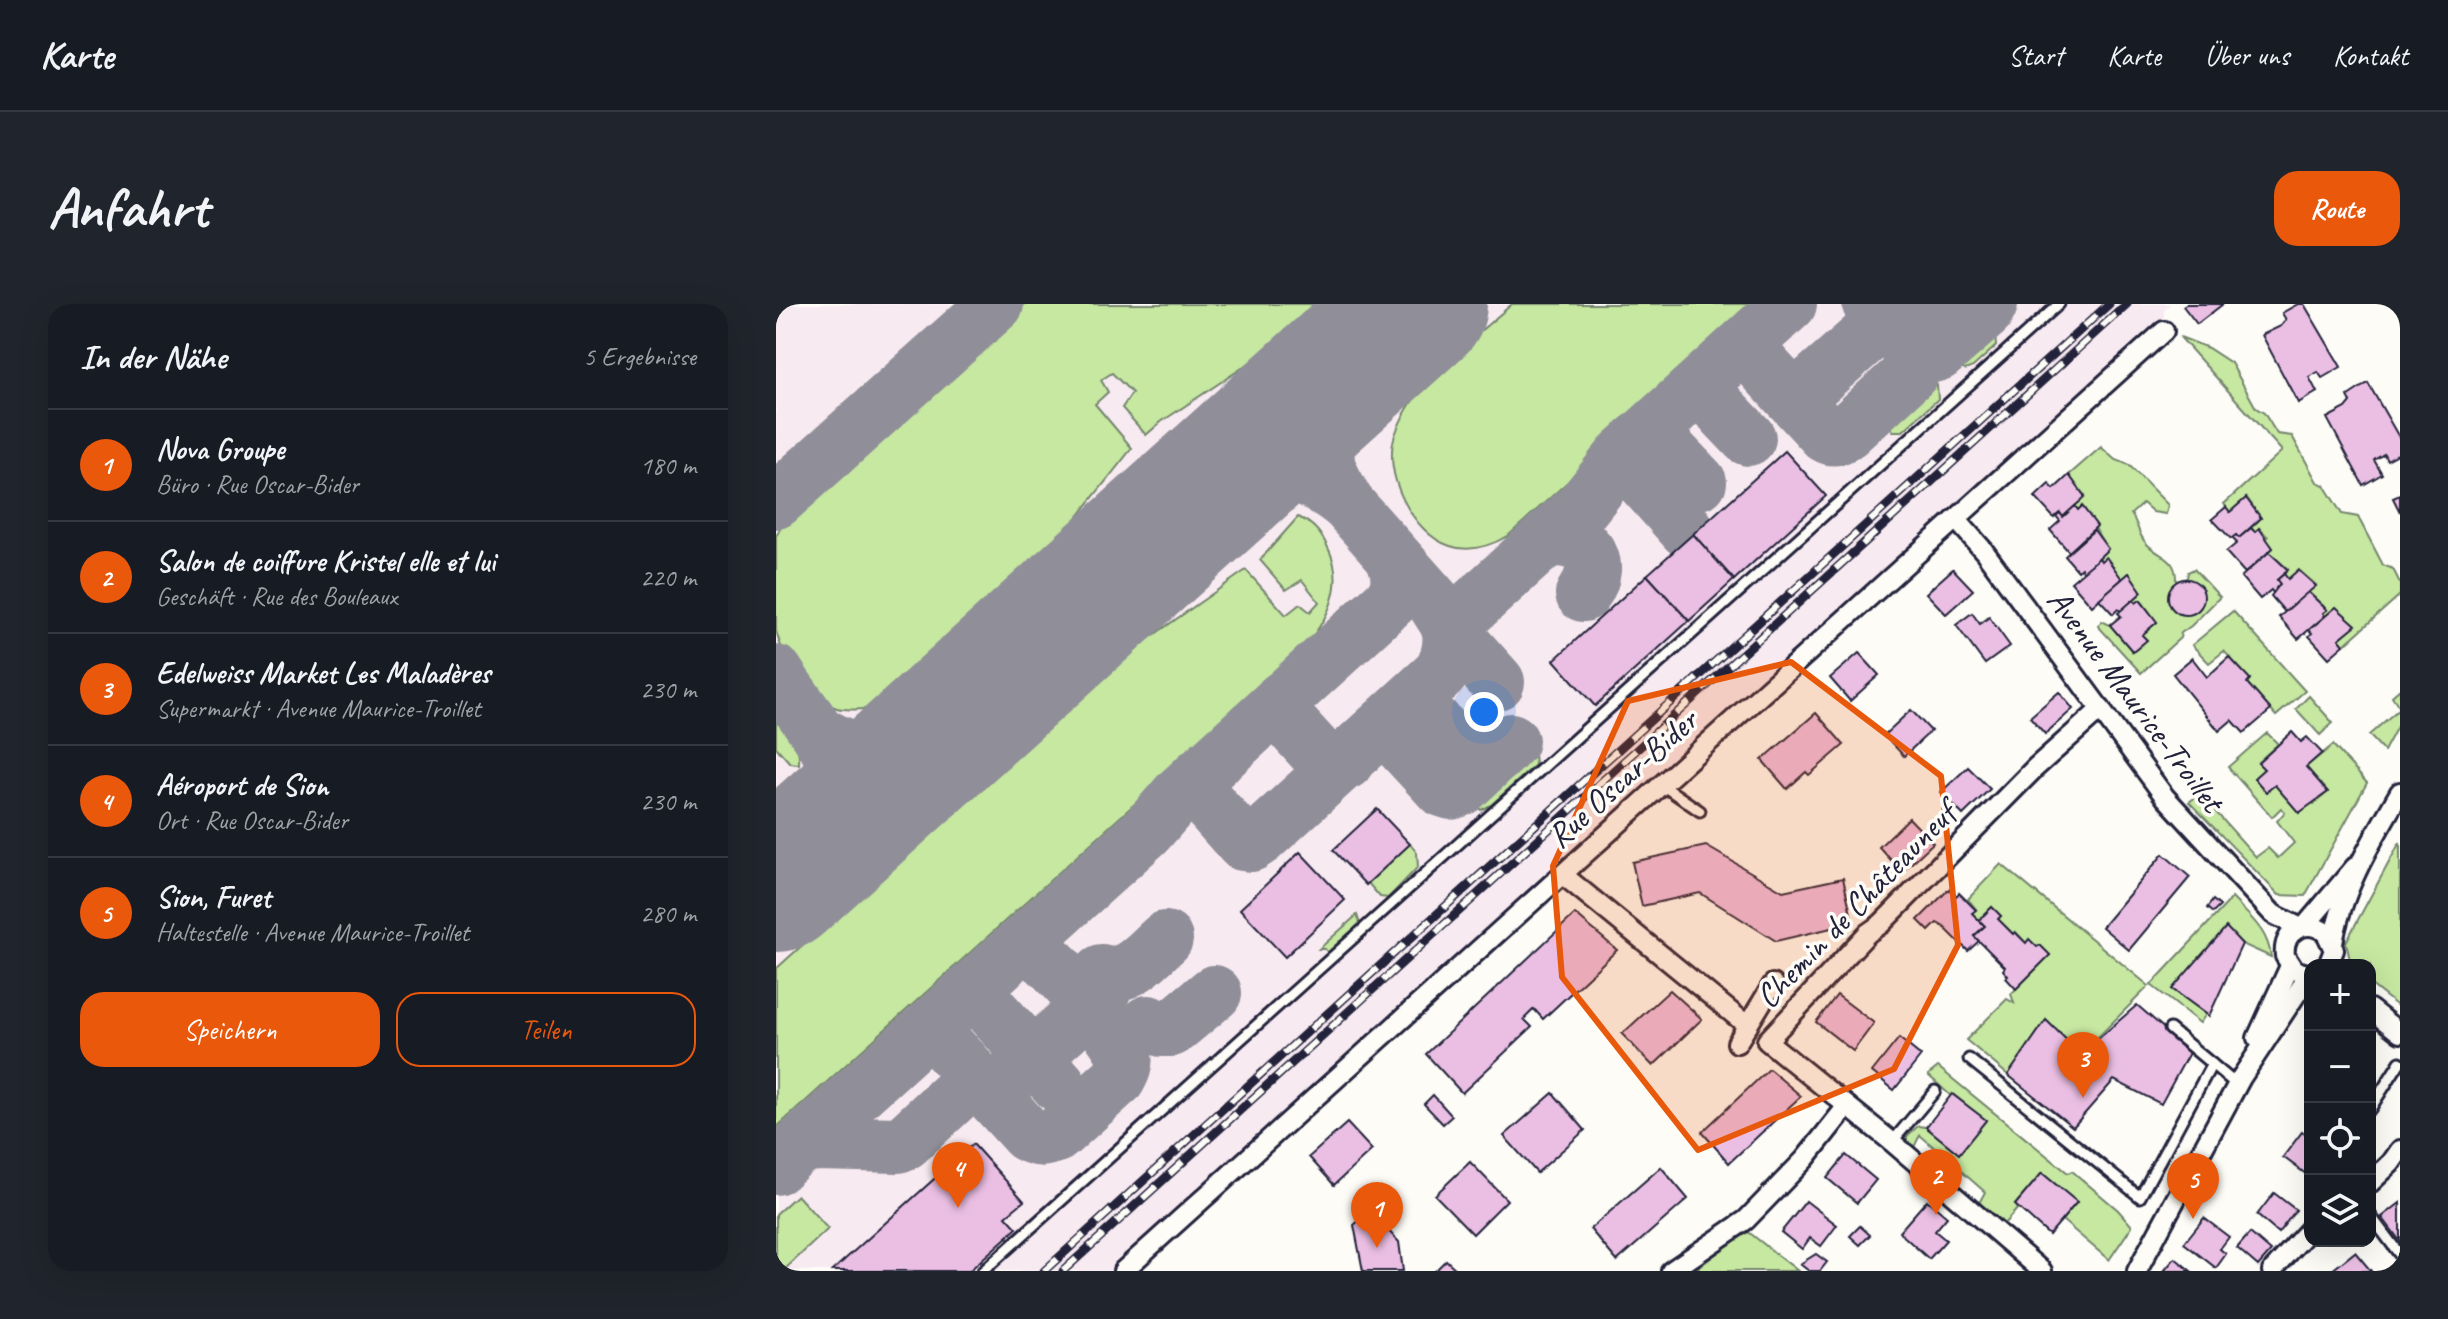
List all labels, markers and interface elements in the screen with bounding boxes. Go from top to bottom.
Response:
text: Karte [40,32,114,79]
text: Start [2008,38,2063,73]
text: Karte [2107,38,2161,73]
text: Über uns [2205,38,2289,73]
text: Kontakt [2333,38,2408,73]
button: Route [2274,171,2400,246]
text: Anfahrt [48,173,208,244]
text: In der Nähe [80,335,226,378]
text: 5 Ergebnisse [583,340,696,373]
text: Nova Groupe [156,430,284,468]
text: 1 [100,449,112,482]
text: 180 m [640,449,696,482]
text: Büro · Rue Oscar-Bider [156,468,359,501]
text: Salon de coiffure Kristel elle et lui [156,542,495,580]
text: 2 [100,561,112,594]
text: 220 m [640,561,696,594]
text: Geschäft · Rue des Bouleaux [156,580,397,613]
street label: Avenue Maurice-Troillet [2038,580,2236,823]
text: Edelweiss Market Les Maladères [156,654,490,692]
text: 3 [100,673,112,706]
text: 230 m [640,673,696,706]
text: Supermarkt · Avenue Maurice-Troillet [156,692,481,725]
your location [1464,692,1504,732]
street label: Rue Oscar-Bider [1538,697,1708,857]
text: Aéroport de Sion [156,766,328,804]
text: 4 [100,785,112,818]
text: 230 m [640,785,696,818]
street label: Chemin de Châteauneuf [1746,787,1970,1017]
text: Ort · Rue Oscar-Bider [156,804,348,837]
text: Sion, Furet [156,878,271,916]
text: 5 [100,897,112,930]
text: 280 m [640,897,696,930]
text: Haltestelle · Avenue Maurice-Troillet [156,916,469,949]
map controls [2304,959,2376,1247]
button: + [2304,959,2376,1031]
button: Speichern [80,992,380,1067]
button: Teilen [396,992,696,1067]
button: − [2304,1031,2376,1103]
pin: 3 [2057,1032,2109,1098]
button: locate [2304,1103,2376,1175]
pin: 4 [932,1142,984,1208]
pin: 2 [1910,1149,1962,1215]
pin: 5 [2167,1153,2219,1219]
button: layers [2304,1175,2376,1247]
pin: 1 [1351,1182,1403,1248]

